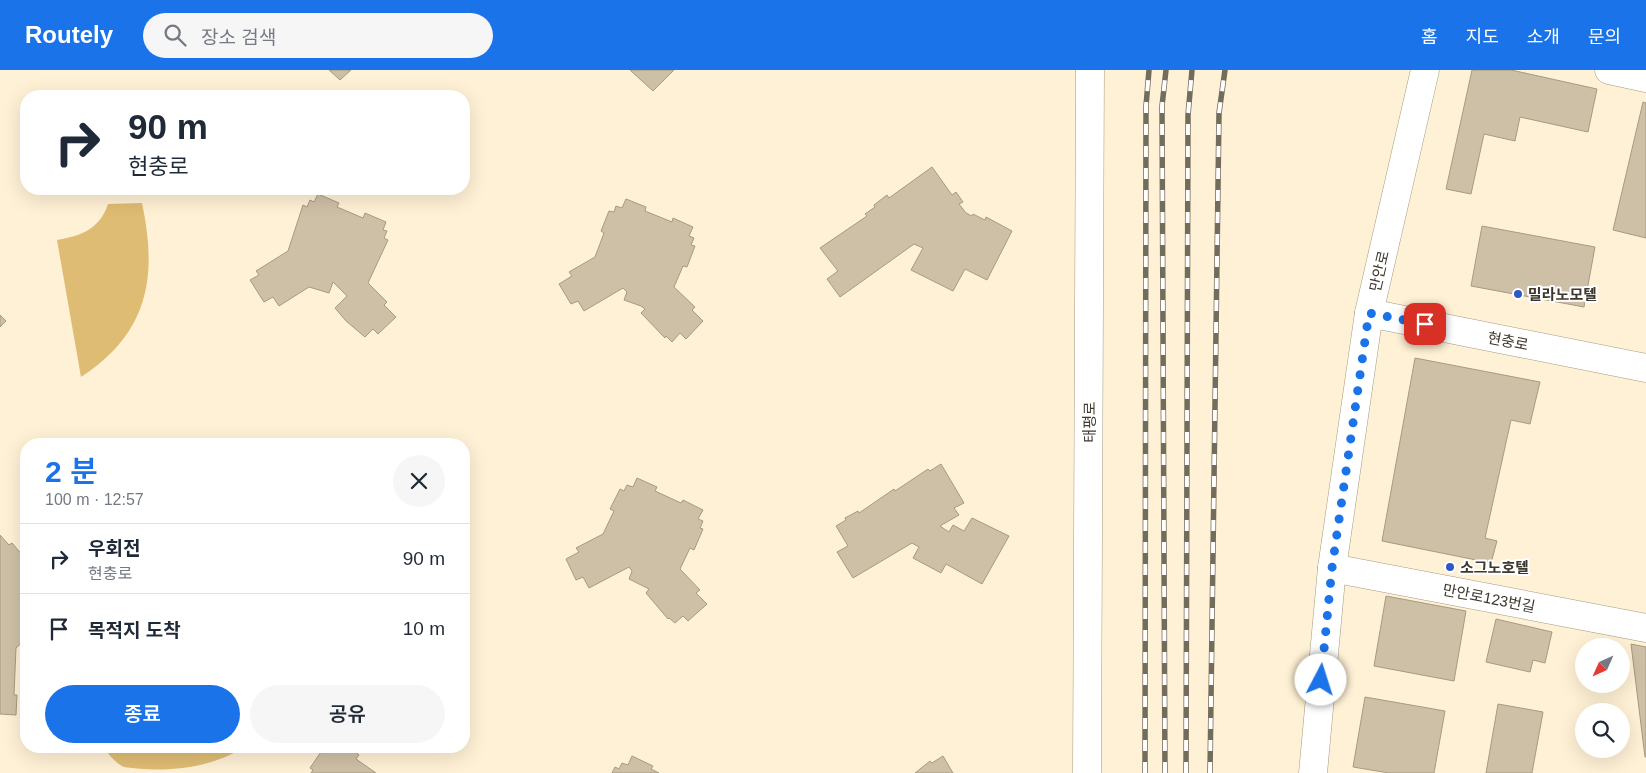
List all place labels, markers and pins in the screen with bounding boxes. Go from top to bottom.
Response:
place label: 밀라노모텔 [1528,286,1597,303]
marker: 밀라노모텔 [1512,288,1524,300]
pin [1404,303,1446,345]
place label: 소그노호텔 [1460,559,1529,576]
marker: 소그노호텔 [1444,561,1456,573]

